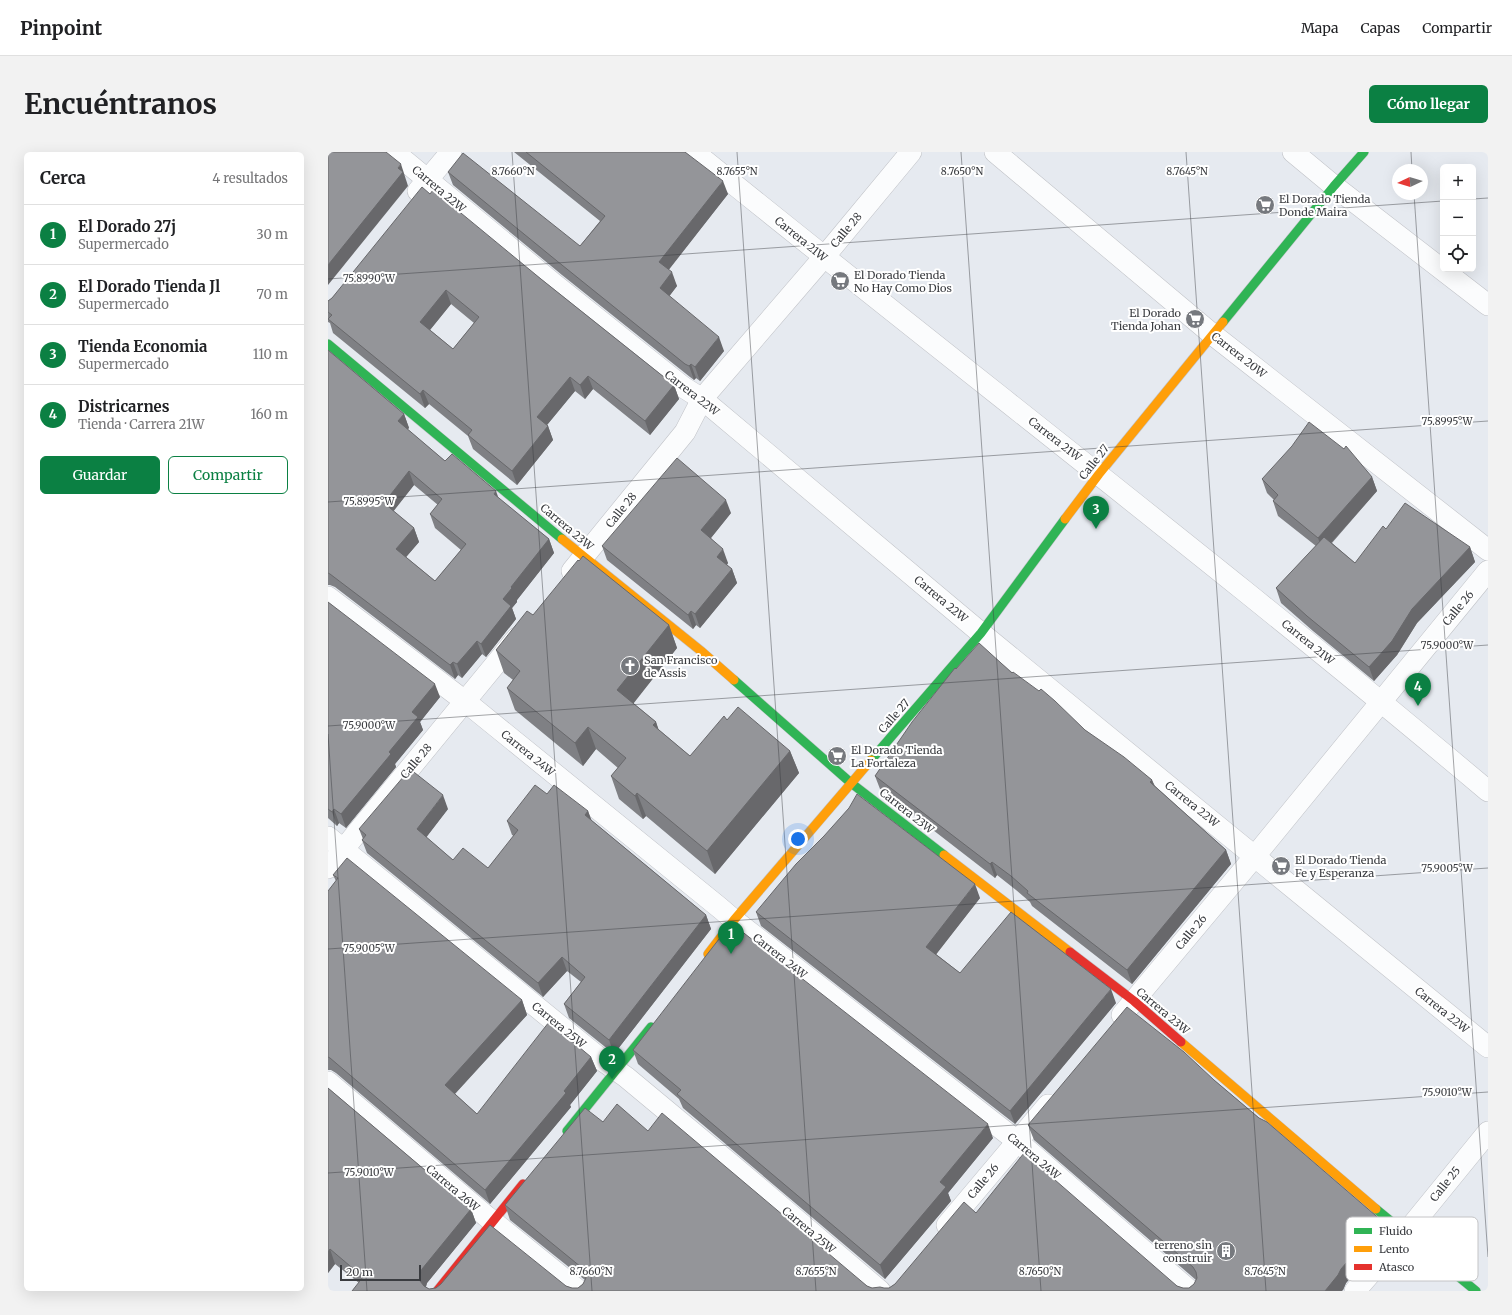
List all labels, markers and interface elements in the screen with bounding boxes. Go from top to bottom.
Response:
text: Pinpoint [20,16,102,40]
text: Mapa [1301,19,1338,37]
text: Capas [1360,19,1400,37]
text: Compartir [1422,19,1492,37]
button: Cómo llegar [1369,85,1488,123]
text: Encuéntranos [24,86,217,122]
street label: Carrera 22W [409,163,469,216]
north arrow [1392,164,1428,200]
map controls [1440,164,1476,272]
button: + [1440,164,1476,200]
text: 8.7660°N [491,165,535,178]
text: 8.7655°N [716,165,758,178]
text: 8.7650°N [941,165,983,178]
text: 8.7645°N [1166,165,1208,178]
text: Cerca [40,167,86,189]
text: 4 resultados [212,170,288,187]
place label: El Dorado Tienda Donde Maira [1279,192,1370,219]
supermarket icon: El Dorado Tienda Donde Maira [1254,194,1276,216]
button: − [1440,200,1476,236]
street label: Calle 28 [827,209,865,250]
street label: Carrera 21W [772,214,831,265]
text: El Dorado 27j [78,217,176,236]
text: 1 [50,226,56,243]
text: 30 m [256,226,288,243]
text: Supermercado [78,236,169,253]
button: locate [1440,236,1476,272]
place label: El Dorado Tienda No Hay Como Dios [854,268,952,295]
supermarket icon: El Dorado Tienda No Hay Como Dios [829,270,851,292]
text: 75.8990°W [343,272,396,285]
text: El Dorado Tienda Jl [78,277,220,296]
text: 2 [49,286,57,303]
text: 70 m [257,286,288,303]
text: Supermercado [78,296,169,313]
place label: El Dorado Tienda Johan [1111,306,1182,333]
supermarket icon: El Dorado Tienda Johan [1184,308,1206,330]
street label: Carrera 20W [1209,329,1270,382]
text: Tienda Economia [78,337,207,356]
text: 3 [49,346,57,363]
text: 110 m [253,346,288,363]
text: Supermercado [78,356,169,373]
street label: Carrera 22W [662,367,723,419]
text: Districarnes [78,397,170,416]
text: 4 [49,406,57,423]
text: 160 m [250,406,288,423]
street label: Carrera 21W [1026,414,1085,465]
text: 75.8995°W [1422,415,1474,428]
text: Tienda · Carrera 21W [78,416,205,433]
street label: Calle 27 [1076,442,1112,482]
button: Guardar [40,456,160,494]
button: Compartir [168,456,288,494]
street label: Calle 28 [603,489,640,530]
text: 75.8995°W [344,495,396,508]
pin: 3 [1083,496,1109,529]
street label: Carrera 23W [538,501,597,554]
street label: Carrera 22W [911,573,971,626]
street label: Calle 26 [1439,587,1477,628]
street label: Carrera 21W [1279,617,1338,668]
text: 75.9000°W [1421,639,1474,652]
place label: San Francisco de Assis [644,653,718,680]
church icon: San Francisco de Assis [619,655,641,677]
pin: 4 [1405,673,1431,706]
street label: Calle 27 [875,696,913,736]
text: 75.9000°W [343,719,396,732]
street label: Carrera 24W [498,727,559,780]
street label: Calle 28 [397,740,435,781]
place label: El Dorado Tienda La Fortaleza [851,743,942,770]
supermarket icon: El Dorado Tienda La Fortaleza [826,745,848,767]
street label: Carrera 22W [1162,778,1223,831]
street label: Carrera 23W [877,785,938,837]
your location [788,829,808,849]
place label: El Dorado Tienda Fe y Esperanza [1295,853,1386,880]
supermarket icon: El Dorado Tienda Fe y Esperanza [1270,855,1292,877]
text: 75.9005°W [1421,862,1474,875]
street label: Calle 26 [1172,911,1210,952]
pin: 1 [718,921,744,954]
street label: Carrera 24W [750,930,811,982]
text: 75.9005°W [343,942,396,955]
street label: Carrera 22W [1412,984,1473,1037]
street label: Carrera 23W [1134,985,1193,1038]
street label: Carrera 25W [529,999,590,1052]
pin: 2 [599,1046,625,1079]
text: 75.9010°W [1422,1086,1473,1099]
street label: Carrera 24W [1005,1130,1064,1183]
street label: Calle 26 [964,1160,1002,1201]
street label: Carrera 26W [423,1162,483,1215]
street label: Calle 25 [1427,1164,1463,1204]
text: 75.9010°W [344,1166,395,1179]
street label: Carrera 25W [779,1204,839,1257]
legend [1346,1217,1478,1281]
text: Fluido [1379,1224,1413,1238]
place label: terreno sin construir [1154,1238,1213,1265]
building icon: terreno sin construir [1215,1240,1237,1262]
text: Lento [1379,1242,1410,1256]
text: Atasco [1378,1260,1415,1274]
scale bar [340,1263,421,1282]
text: 20 m [346,1265,373,1279]
text: 8.7660°N [569,1265,613,1278]
text: 8.7655°N [795,1265,837,1278]
text: 8.7650°N [1019,1265,1061,1278]
text: 8.7645°N [1244,1265,1286,1278]

